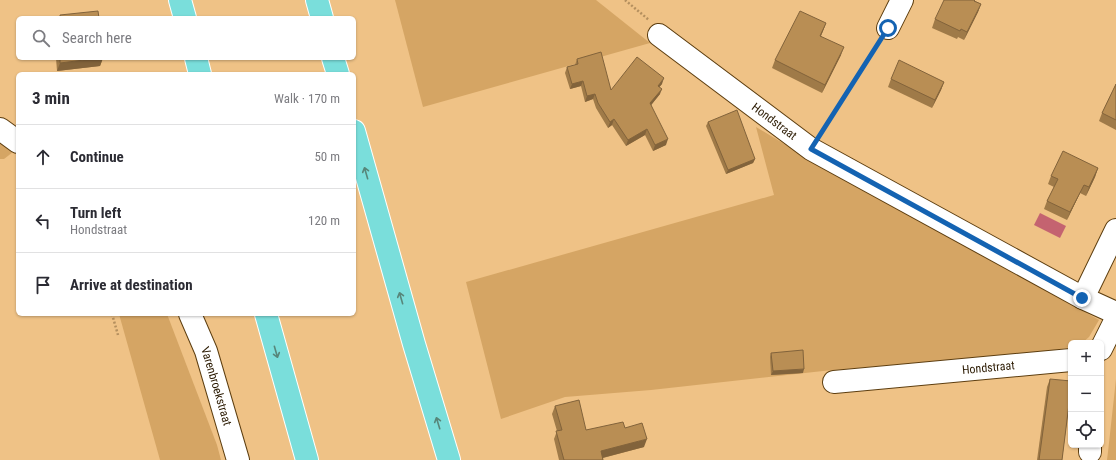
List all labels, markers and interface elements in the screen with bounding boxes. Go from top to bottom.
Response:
search box [16,16,356,60]
route start [879,19,897,37]
icon: search [30,27,52,49]
text: Search here [62,29,132,47]
text: 3 min [32,88,70,108]
text: Walk · 170 m [274,91,340,106]
street label: Hondstraat [749,100,800,143]
icon: ahead [32,146,54,168]
text: Continue [70,148,124,166]
text: 50 m [314,149,340,164]
one-way arrow [362,167,369,180]
text: Turn left [70,204,121,222]
icon: left [32,210,54,232]
text: 120 m [308,213,340,228]
text: Hondstraat [70,222,127,237]
icon: arrive [32,274,54,296]
text: Arrive at destination [70,276,193,294]
route end [1073,289,1091,307]
one-way arrow [397,292,404,305]
map controls [1068,340,1104,448]
button: + [1068,340,1104,376]
street label: Varenbroekstraat [198,345,235,428]
one-way arrow [273,345,280,358]
street label: Hondstraat [961,358,1016,377]
button: − [1068,376,1104,412]
button: locate [1068,412,1104,448]
one-way arrow [434,416,441,429]

